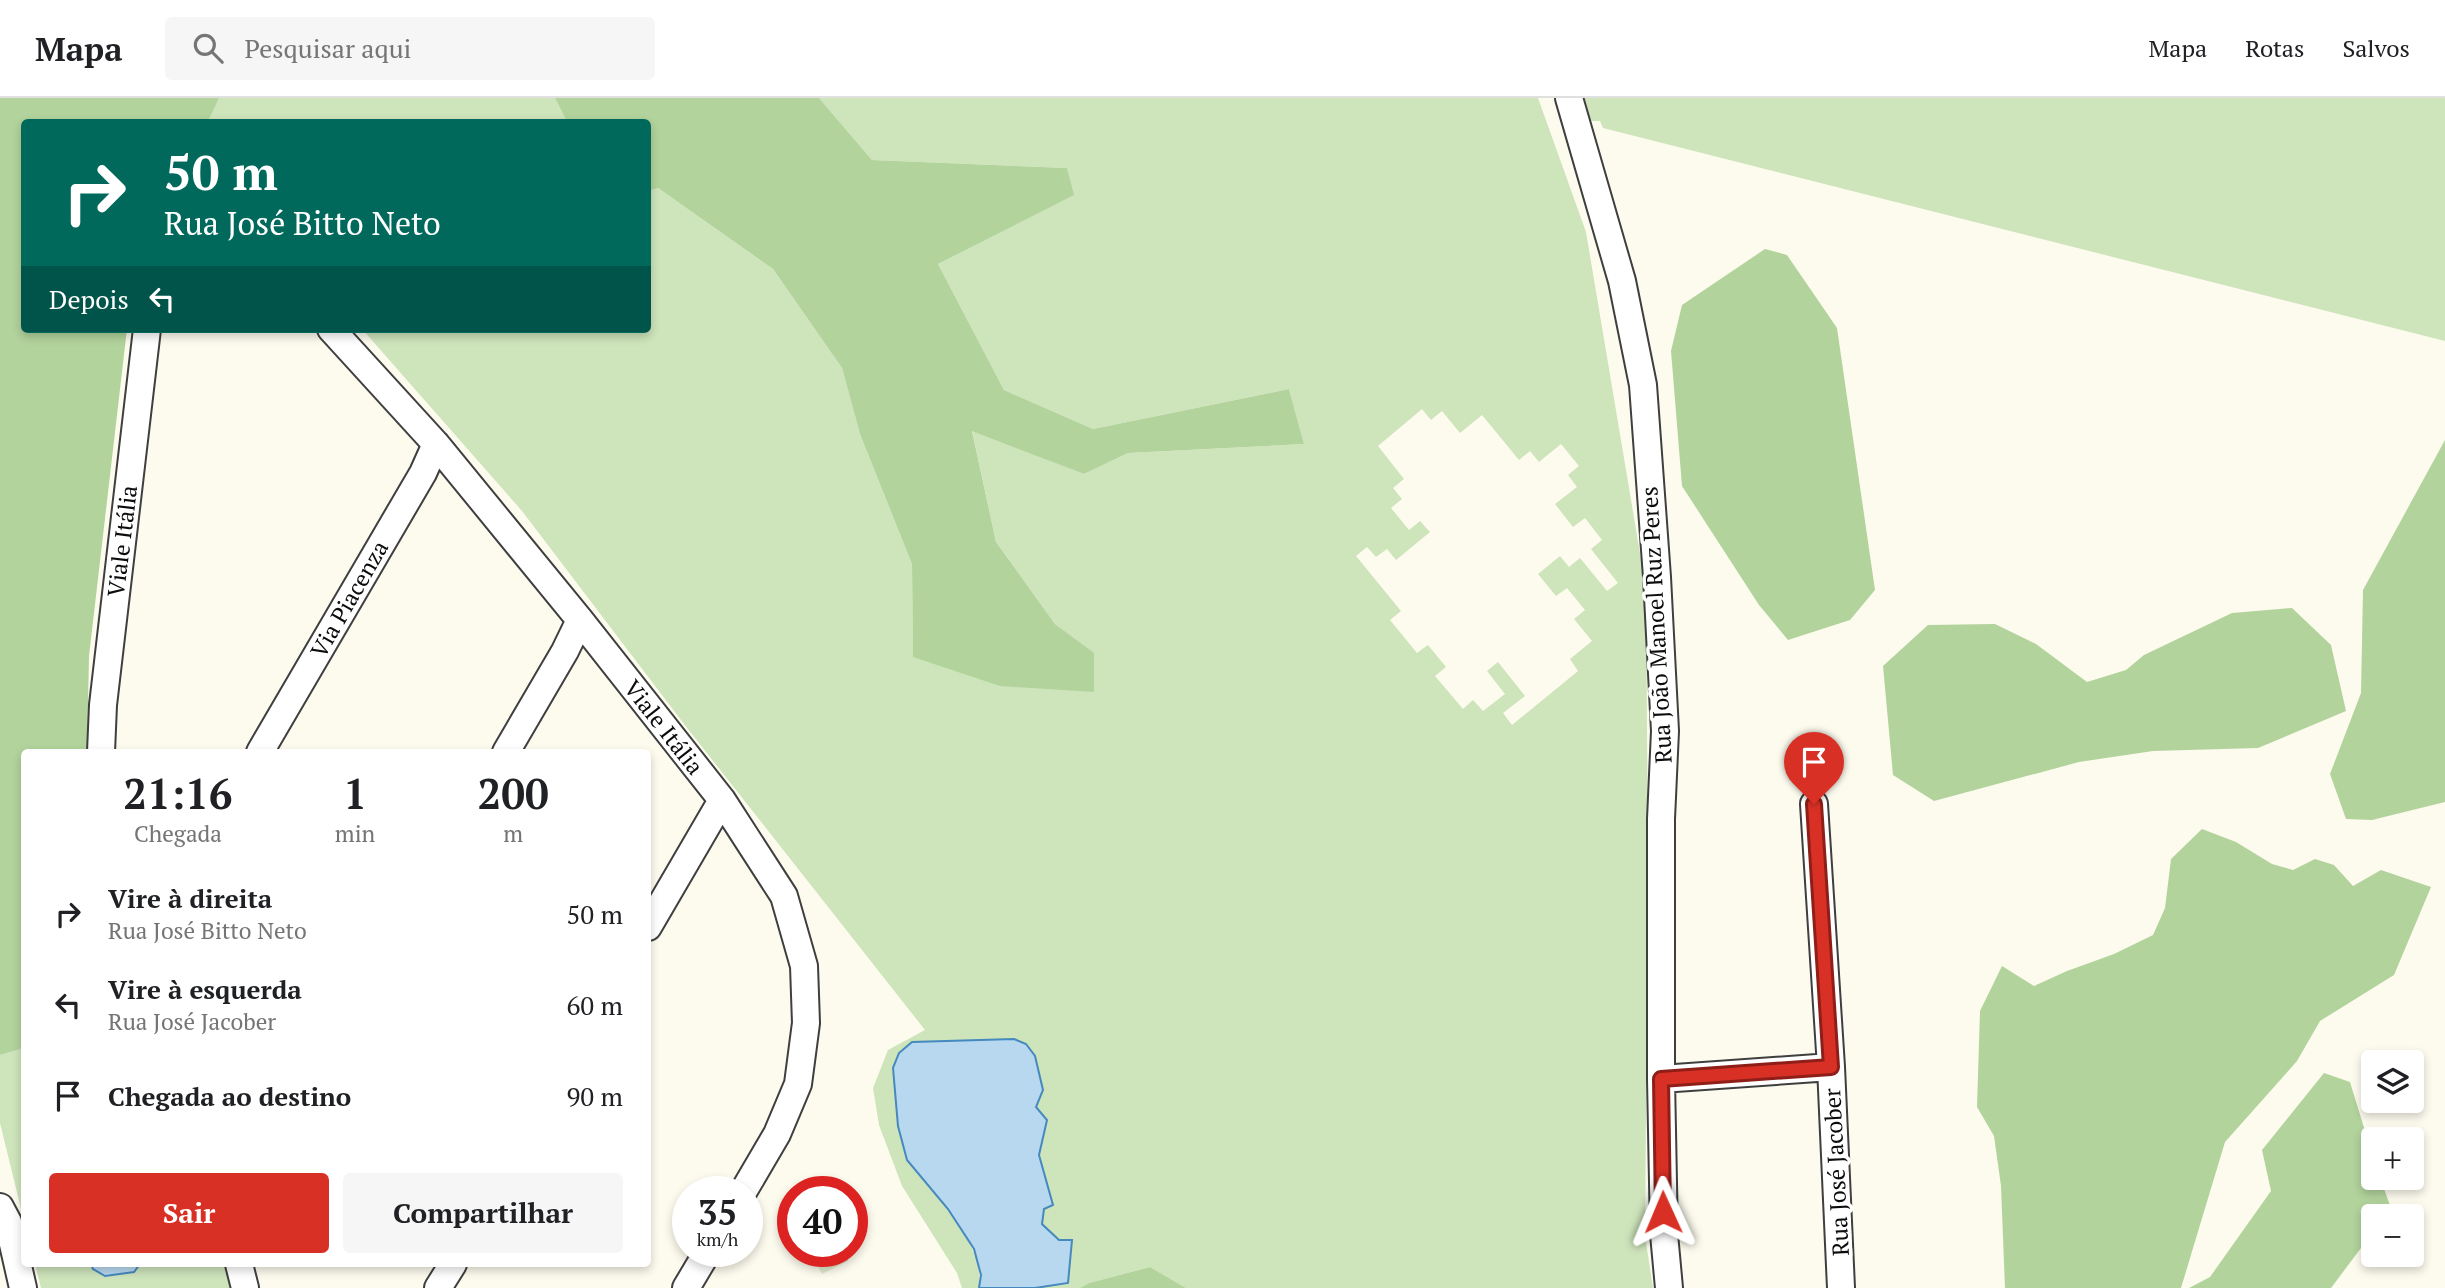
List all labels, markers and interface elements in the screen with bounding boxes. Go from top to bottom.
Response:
search box [165,17,655,80]
text: Mapa [35,27,123,70]
icon: search [189,29,227,67]
text: Pesquisar aqui [245,31,411,65]
text: Mapa [2148,32,2207,64]
text: Rotas [2245,32,2304,64]
text: Salvos [2342,32,2410,64]
text: 50 m [164,139,278,204]
icon: right [49,147,140,238]
text: Rua José Bitto Neto [164,202,441,244]
icon: left [143,280,181,318]
text: Depois [49,282,129,316]
street label: Viale Itália [100,483,144,599]
street label: Rua João Manoel Ruz Peres [1633,486,1679,764]
street label: Via Piacenza [303,534,395,663]
street label: Viale Itália [617,673,711,781]
pin [1784,732,1844,804]
icon: arrive [1795,743,1833,781]
text: 21:16 [123,765,233,821]
text: 1 [343,765,367,821]
text: 200 [478,765,549,821]
text: Chegada [134,818,222,849]
text: min [335,818,375,849]
text: m [503,818,523,849]
text: Vire à direita [108,881,272,915]
icon: right [49,895,87,933]
text: 50 m [567,897,623,931]
text: Rua José Bitto Neto [108,915,307,946]
text: Vire à esquerda [108,972,302,1006]
icon: left [49,986,87,1024]
text: 60 m [567,988,623,1022]
text: Rua José Jacober [108,1006,276,1037]
map controls [2361,1050,2424,1267]
button: layers [2361,1050,2424,1113]
icon: arrive [49,1077,87,1115]
text: Chegada ao destino [108,1079,351,1113]
text: 90 m [567,1079,623,1113]
street label: Rua José Jacober [1816,1087,1856,1257]
button: + [2361,1127,2424,1190]
button: Sair [49,1173,329,1253]
button: Compartilhar [343,1173,623,1253]
position arrow [1626,1175,1700,1249]
speed limit sign: 40 [777,1176,868,1267]
text: 35 [698,1189,737,1235]
button: − [2361,1204,2424,1267]
text: km/h [697,1227,738,1251]

